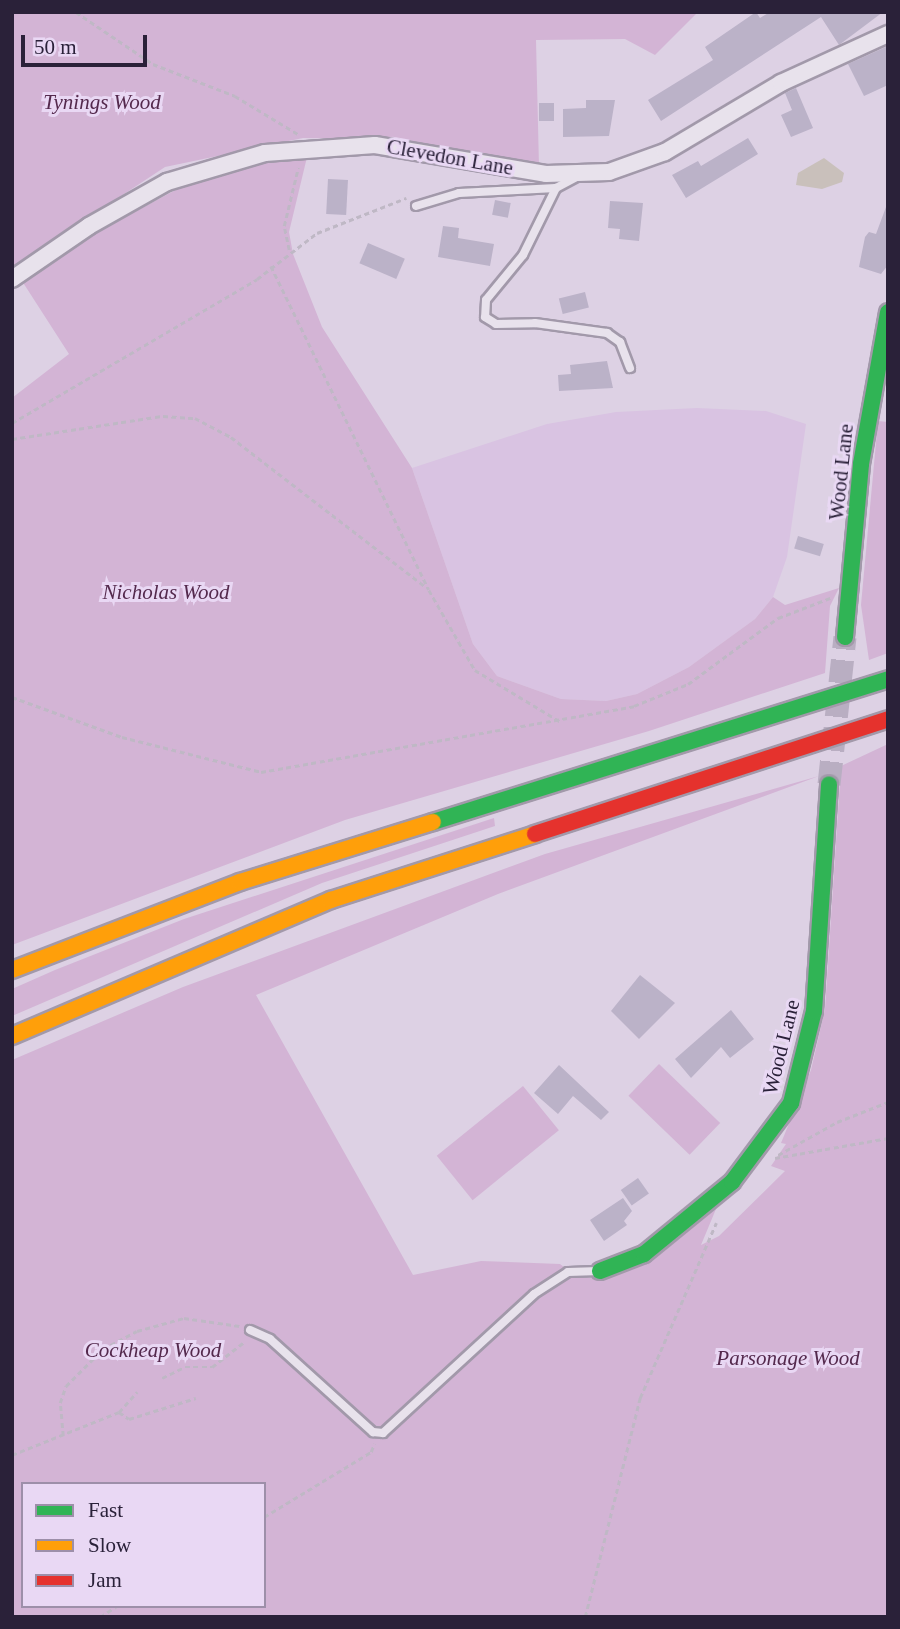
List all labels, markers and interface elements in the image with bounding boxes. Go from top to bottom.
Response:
scale bar [24,21,150,65]
text: 50 m [34,35,77,59]
park label: Tynings Wood [43,89,161,115]
street label: Clevedon Lane [385,134,515,180]
street label: Wood Lane [823,423,859,521]
park label: Nicholas Wood [103,579,229,605]
street label: Wood Lane [757,997,805,1097]
park label: Cockheap Wood [85,1337,221,1363]
park label: Parsonage Wood [716,1345,860,1371]
legend [21,1482,266,1608]
text: Fast [88,1498,123,1522]
text: Slow [88,1533,131,1557]
text: Jam [88,1568,122,1592]

